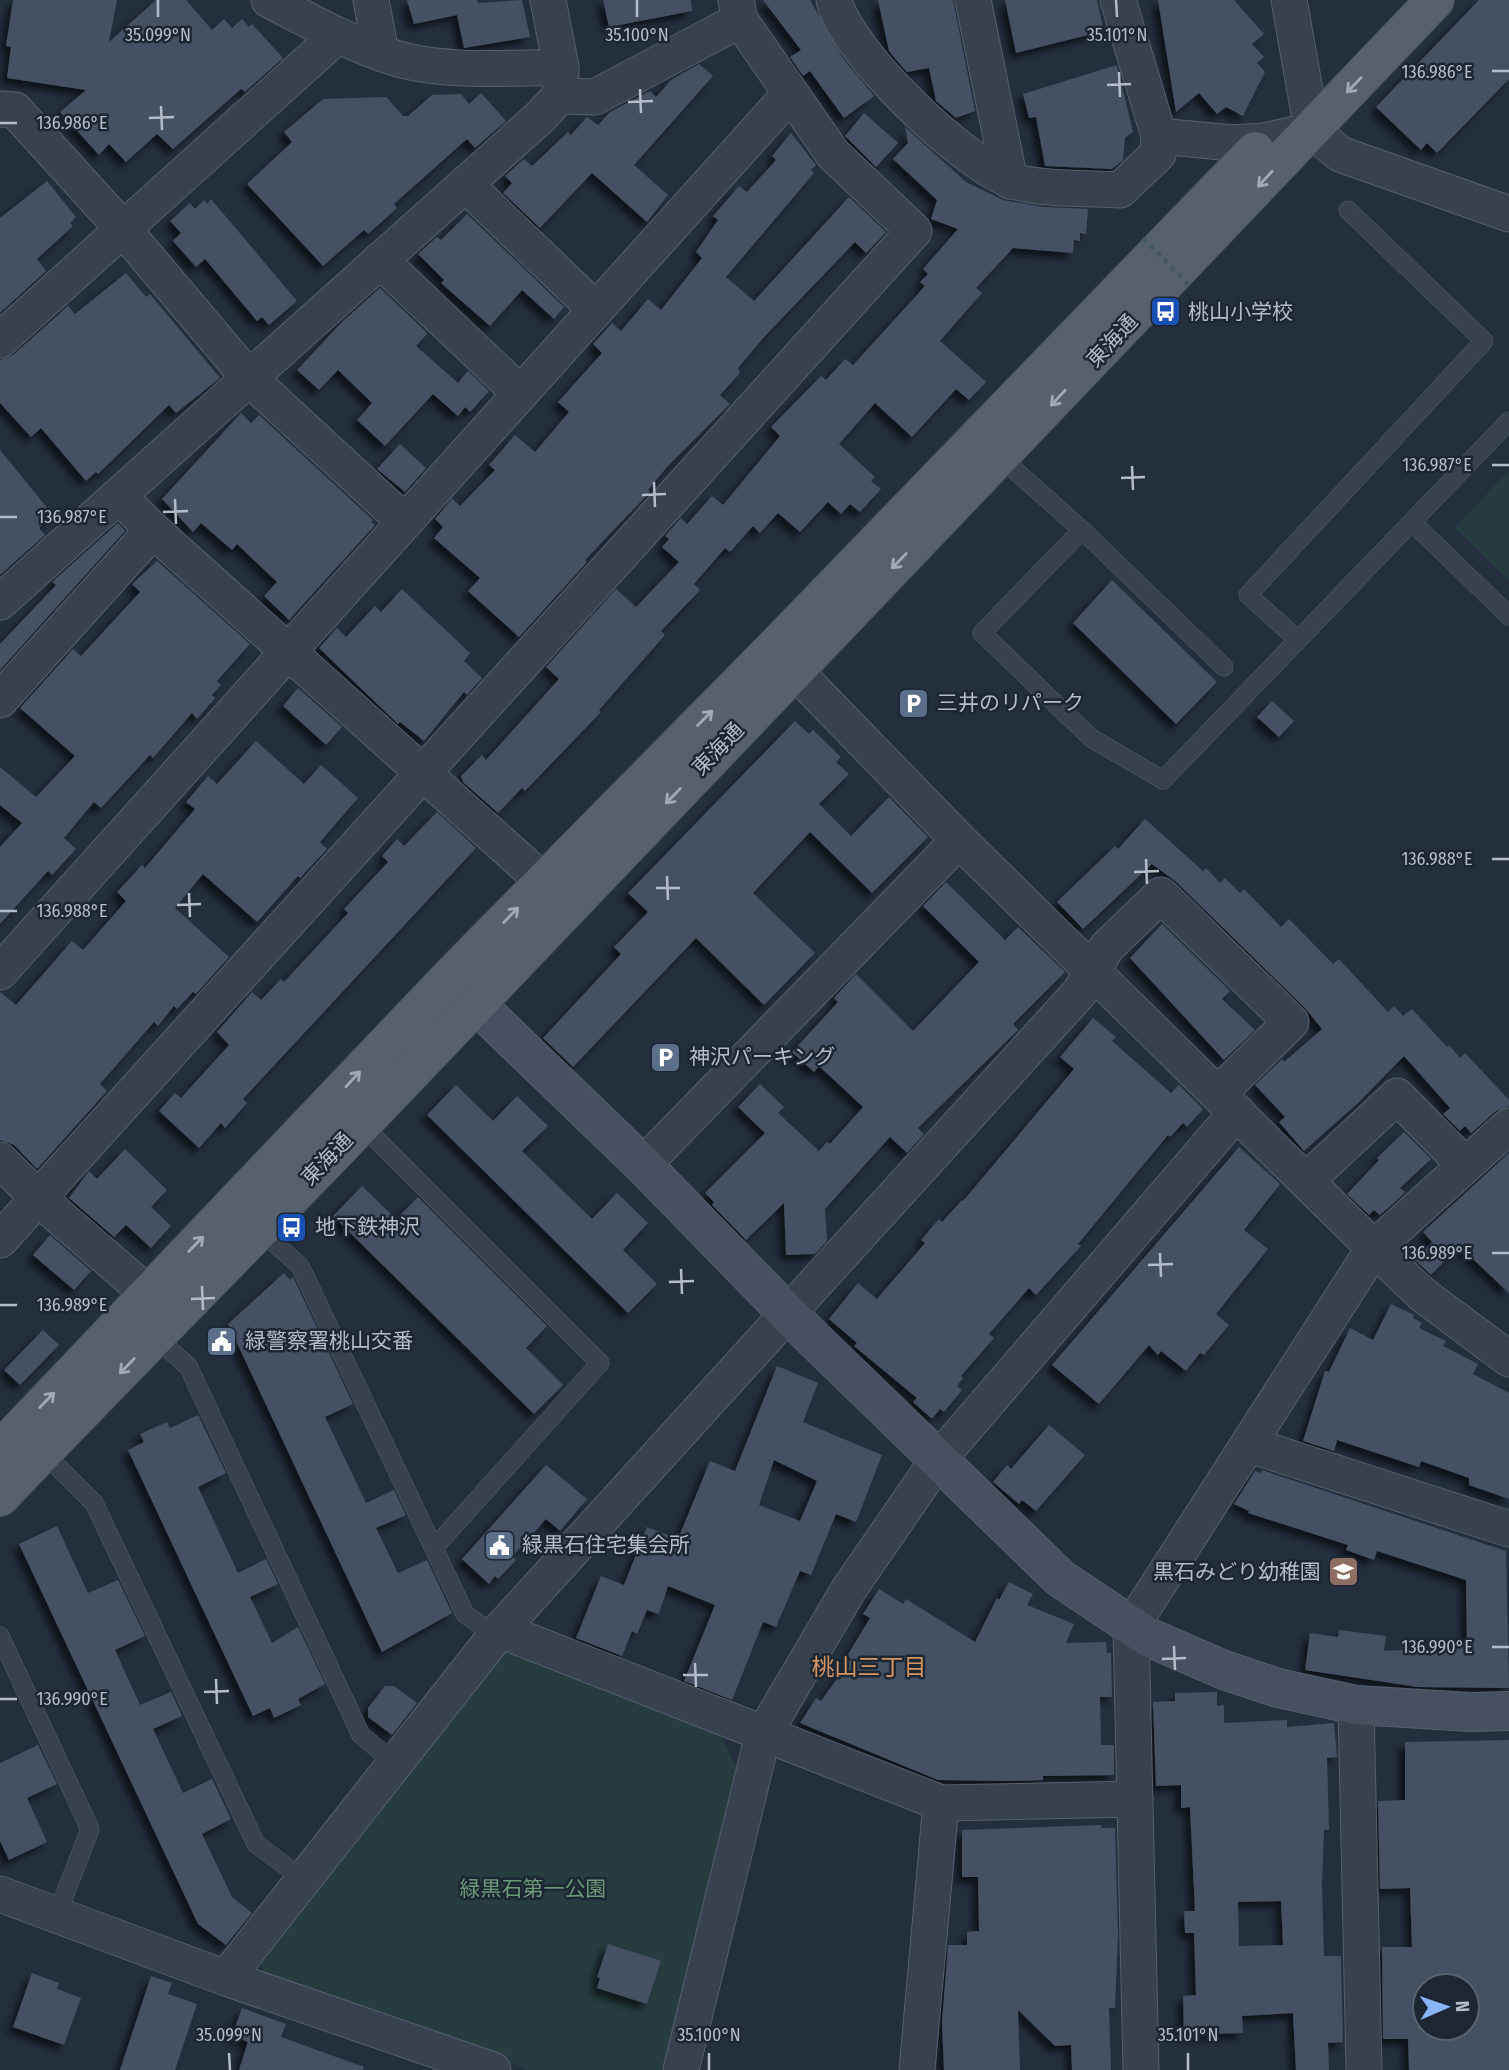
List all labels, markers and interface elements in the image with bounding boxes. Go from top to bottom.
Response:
text: 35.099°N [125,24,191,46]
text: 35.100°N [605,24,669,46]
text: 35.101°N [1087,24,1147,46]
text: 136.986°E [1402,61,1472,83]
one-way arrow [1346,76,1362,94]
text: 136.986°E [37,112,107,134]
one-way arrow [1256,170,1273,187]
bus stop icon: 桃山小学校 [1148,295,1182,329]
place label: 桃山小学校 [1188,299,1293,325]
street label: 東海通 [1081,309,1143,373]
one-way arrow [1049,389,1066,406]
text: 136.987°E [1402,454,1472,476]
text: 136.987°E [37,506,107,528]
one-way arrow [891,552,908,569]
parking icon: 三井のリパーク [897,686,931,720]
place label: 三井のリパーク [937,690,1084,716]
one-way arrow [696,710,713,727]
street label: 東海通 [687,717,749,781]
one-way arrow [665,787,682,804]
text: 136.988°E [1401,848,1473,870]
text: 136.988°E [36,900,108,922]
one-way arrow [502,907,519,924]
parking icon: 神沢パーキング [649,1040,683,1074]
place label: 神沢パーキング [689,1044,835,1070]
one-way arrow [344,1070,361,1087]
street label: 東海通 [296,1127,358,1191]
bus stop icon: 地下鉄神沢 [275,1210,309,1244]
place label: 地下鉄神沢 [315,1214,420,1240]
one-way arrow [188,1236,205,1253]
text: 136.989°E [1402,1242,1472,1264]
text: 136.989°E [37,1294,107,1316]
public building icon: 緑警察署桃山交番 [205,1324,239,1358]
place label: 緑警察署桃山交番 [245,1328,413,1354]
one-way arrow [118,1357,135,1374]
one-way arrow [39,1392,56,1409]
public building icon: 緑黒石住宅集会所 [482,1528,516,1562]
place label: 緑黒石住宅集会所 [522,1532,690,1558]
school or university icon: 黒石みどり幼稚園 [1327,1555,1361,1589]
place label: 黒石みどり幼稚園 [1153,1559,1321,1585]
text: 136.990°E [1401,1636,1473,1658]
district label: 桃山三丁目 [812,1653,927,1681]
text: 136.990°E [36,1688,108,1710]
park label: 緑黒石第一公園 [460,1876,607,1902]
north arrow [1411,1972,1481,2042]
text: N [1451,2000,1474,2013]
text: 35.099°N [196,2024,262,2046]
text: 35.100°N [677,2024,741,2046]
text: 35.101°N [1158,2024,1218,2046]

